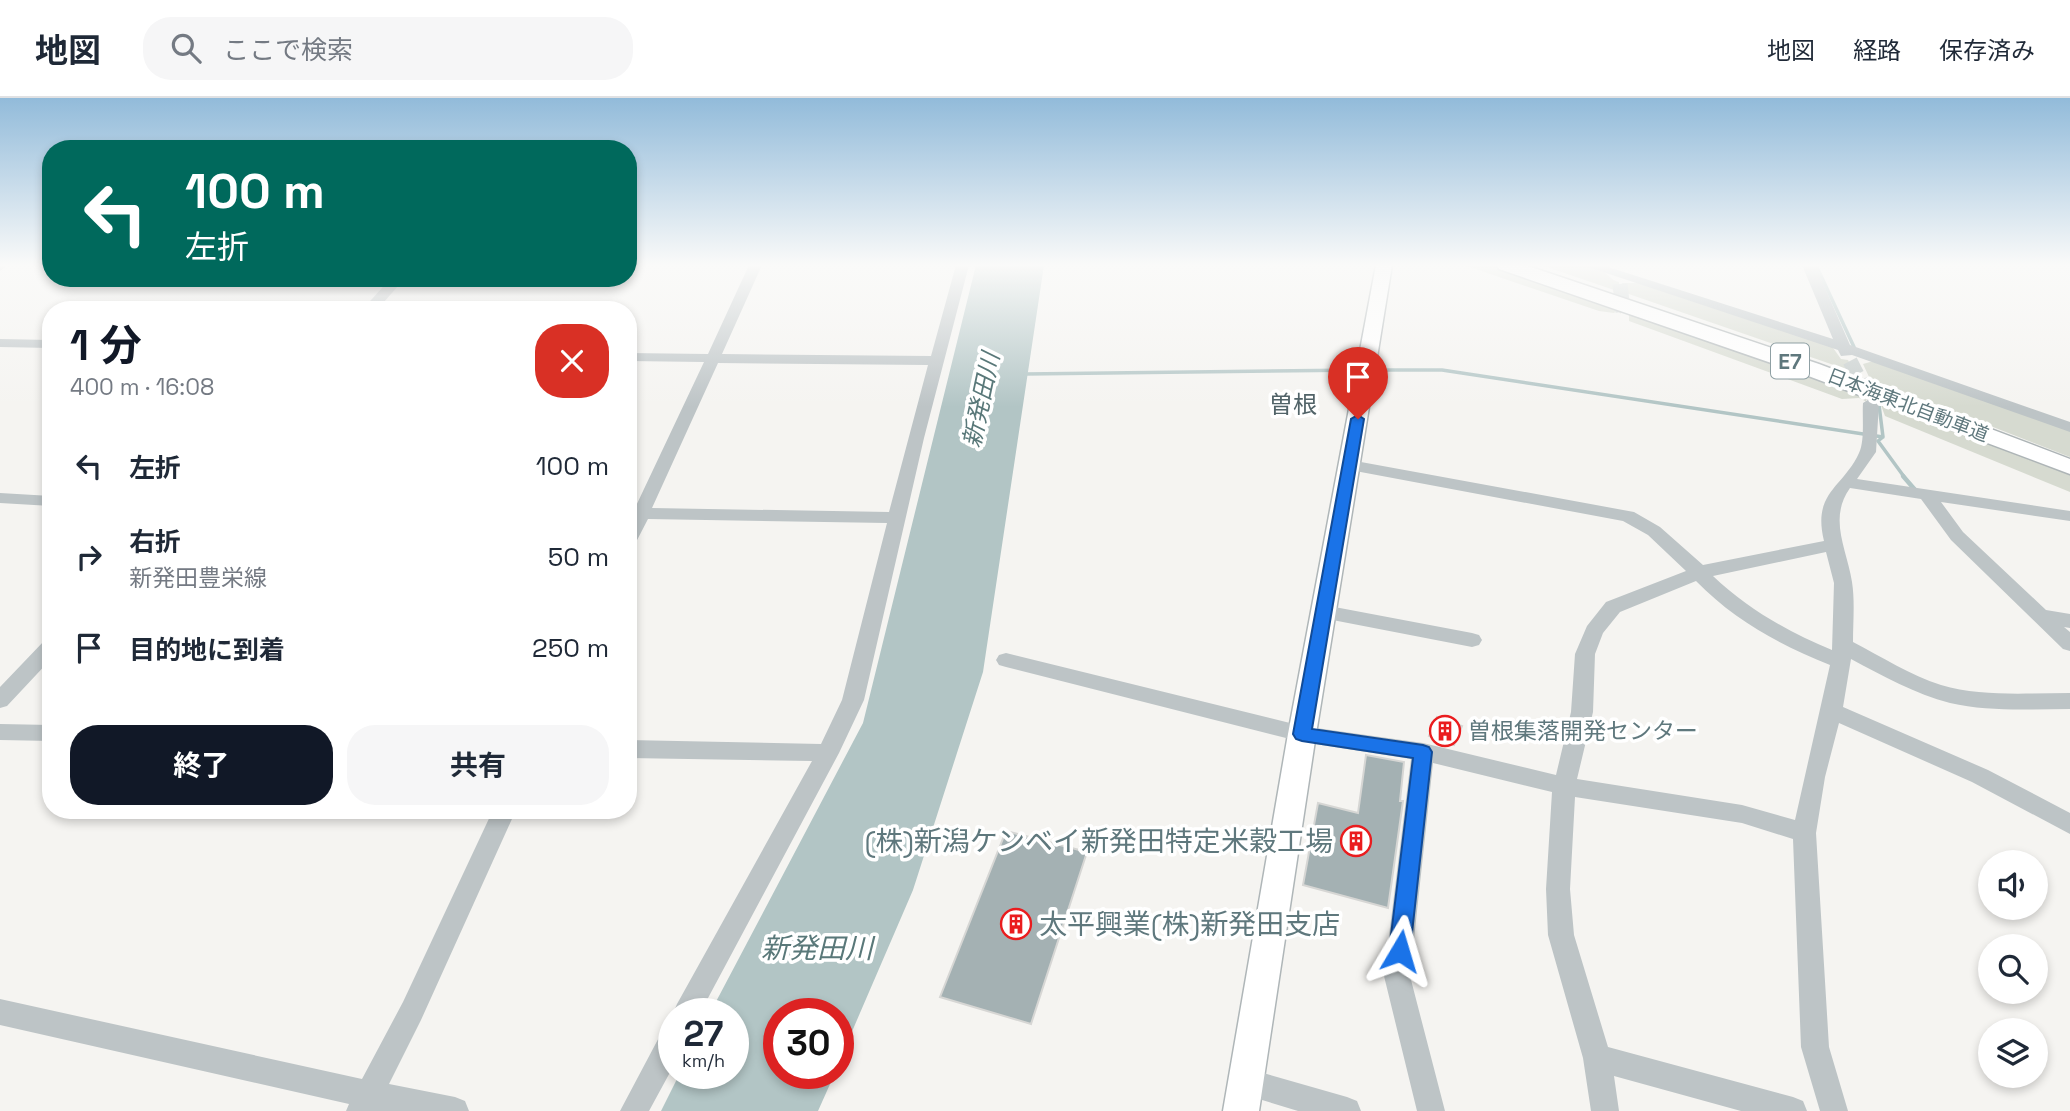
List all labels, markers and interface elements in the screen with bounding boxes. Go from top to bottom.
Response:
search box [143,17,633,80]
icon: search [167,29,205,67]
text: 地図 [35,30,101,72]
text: ここで検索 [223,33,353,67]
text: 地図 [1767,35,1815,66]
text: 経路 [1853,35,1901,66]
text: 保存済み [1939,35,2035,66]
text: 100 m [185,160,325,222]
icon: left [70,168,161,259]
text: 左折 [185,227,249,267]
text: 1 分 [70,319,142,372]
button: close [535,324,609,398]
road number: E7 [1771,344,1809,378]
water label: 新発田川 [956,347,1007,450]
pin [1328,347,1388,419]
icon: arrive [1339,358,1377,396]
street label: 日本海東北自動車道 [1824,363,1992,447]
text: 400 m · 16:08 [70,372,214,402]
district label: 曽根 [1269,389,1317,420]
icon: left [70,447,108,485]
text: 100 m [536,449,609,483]
text: 左折 [129,451,181,485]
text: 右折 [129,525,181,559]
icon: right [70,538,108,576]
text: 50 m [548,540,609,574]
text: 新発田豊栄線 [129,563,267,593]
icon: arrive [70,629,108,667]
text: 250 m [532,631,609,665]
text: 目的地に到着 [129,633,285,667]
building icon: 曽根集落開発センター [1428,714,1462,748]
place label: 曽根集落開発センター [1468,716,1698,746]
button: 終了 [70,725,333,805]
button: 共有 [347,725,609,805]
place label: (株)新潟ケンベイ新発田特定米穀工場 [865,823,1333,859]
building icon: (株)新潟ケンベイ新発田特定米穀工場 [1339,824,1373,858]
map controls [1978,850,2048,1088]
button: sound [1978,850,2048,920]
place label: 太平興業(株)新発田支店 [1039,906,1340,942]
building icon: 太平興業(株)新発田支店 [999,907,1033,941]
position arrow [1363,914,1437,988]
water label: 新発田川 [761,930,876,966]
button: search [1978,934,2048,1004]
speed limit sign: 30 [763,998,854,1089]
text: 27 [684,1012,723,1056]
button: layers [1978,1018,2048,1088]
text: km/h [682,1049,725,1072]

